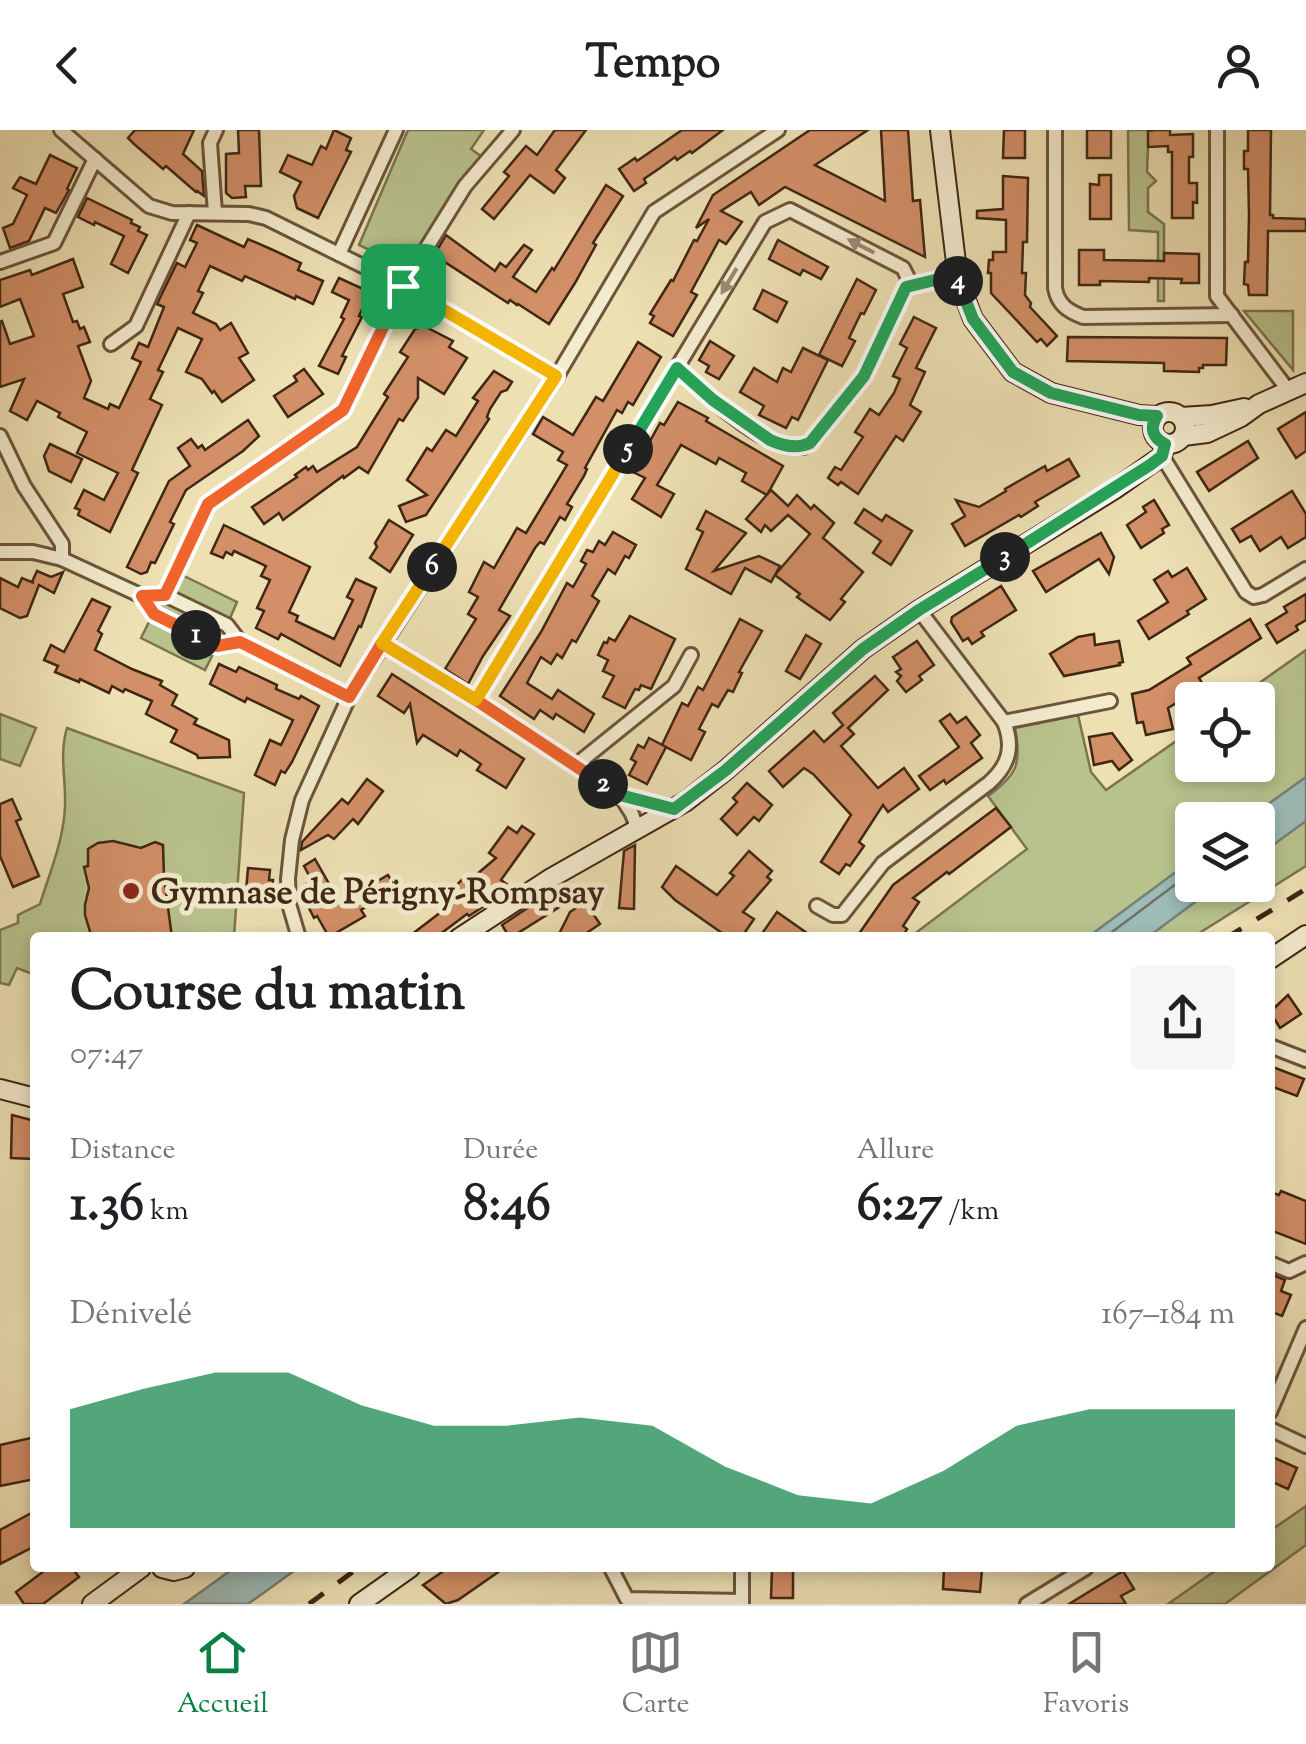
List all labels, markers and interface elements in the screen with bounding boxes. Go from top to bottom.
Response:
text: Tempo [585,33,721,98]
icon: back [40,38,95,93]
icon: person [1211,38,1266,93]
one-way arrow [847,238,876,255]
pin [361,244,446,329]
pin: 4 [933,256,983,306]
icon: arrive [376,259,431,314]
text: 4 [951,261,965,301]
one-way arrow [721,267,738,295]
pin: 5 [603,424,653,474]
text: 5 [623,429,633,469]
pin: 3 [980,532,1030,582]
text: 3 [999,537,1011,577]
pin: 6 [407,542,457,592]
text: 6 [425,547,439,587]
pin: 1 [171,610,221,660]
text: 1 [191,615,201,655]
map controls [1175,682,1275,902]
button: locate [1175,682,1275,782]
pin: 2 [578,759,628,809]
text: 2 [596,764,610,804]
button: layers [1175,802,1275,902]
place label: Gymnase de Périgny-Rompsay [151,869,605,920]
marker: Gymnase de Périgny-Rompsay [120,880,142,902]
text: Course du matin [70,955,465,1034]
button: share [1130,965,1235,1070]
text: 07:47 [70,1032,143,1078]
text: Distance [70,1131,176,1171]
text: Durée [463,1131,538,1171]
text: Allure [857,1131,934,1171]
text: 1.36 [70,1171,144,1243]
text: 8:46 [463,1171,551,1243]
text: 6:27 [857,1171,942,1243]
text: km [144,1192,189,1232]
text: /km [942,1192,999,1232]
text: Dénivelé [70,1292,192,1338]
text: 167–184 m [1101,1292,1235,1338]
tab: Accueil [177,1625,268,1725]
tab: Carte [622,1625,690,1725]
tab: Favoris [1043,1625,1129,1725]

